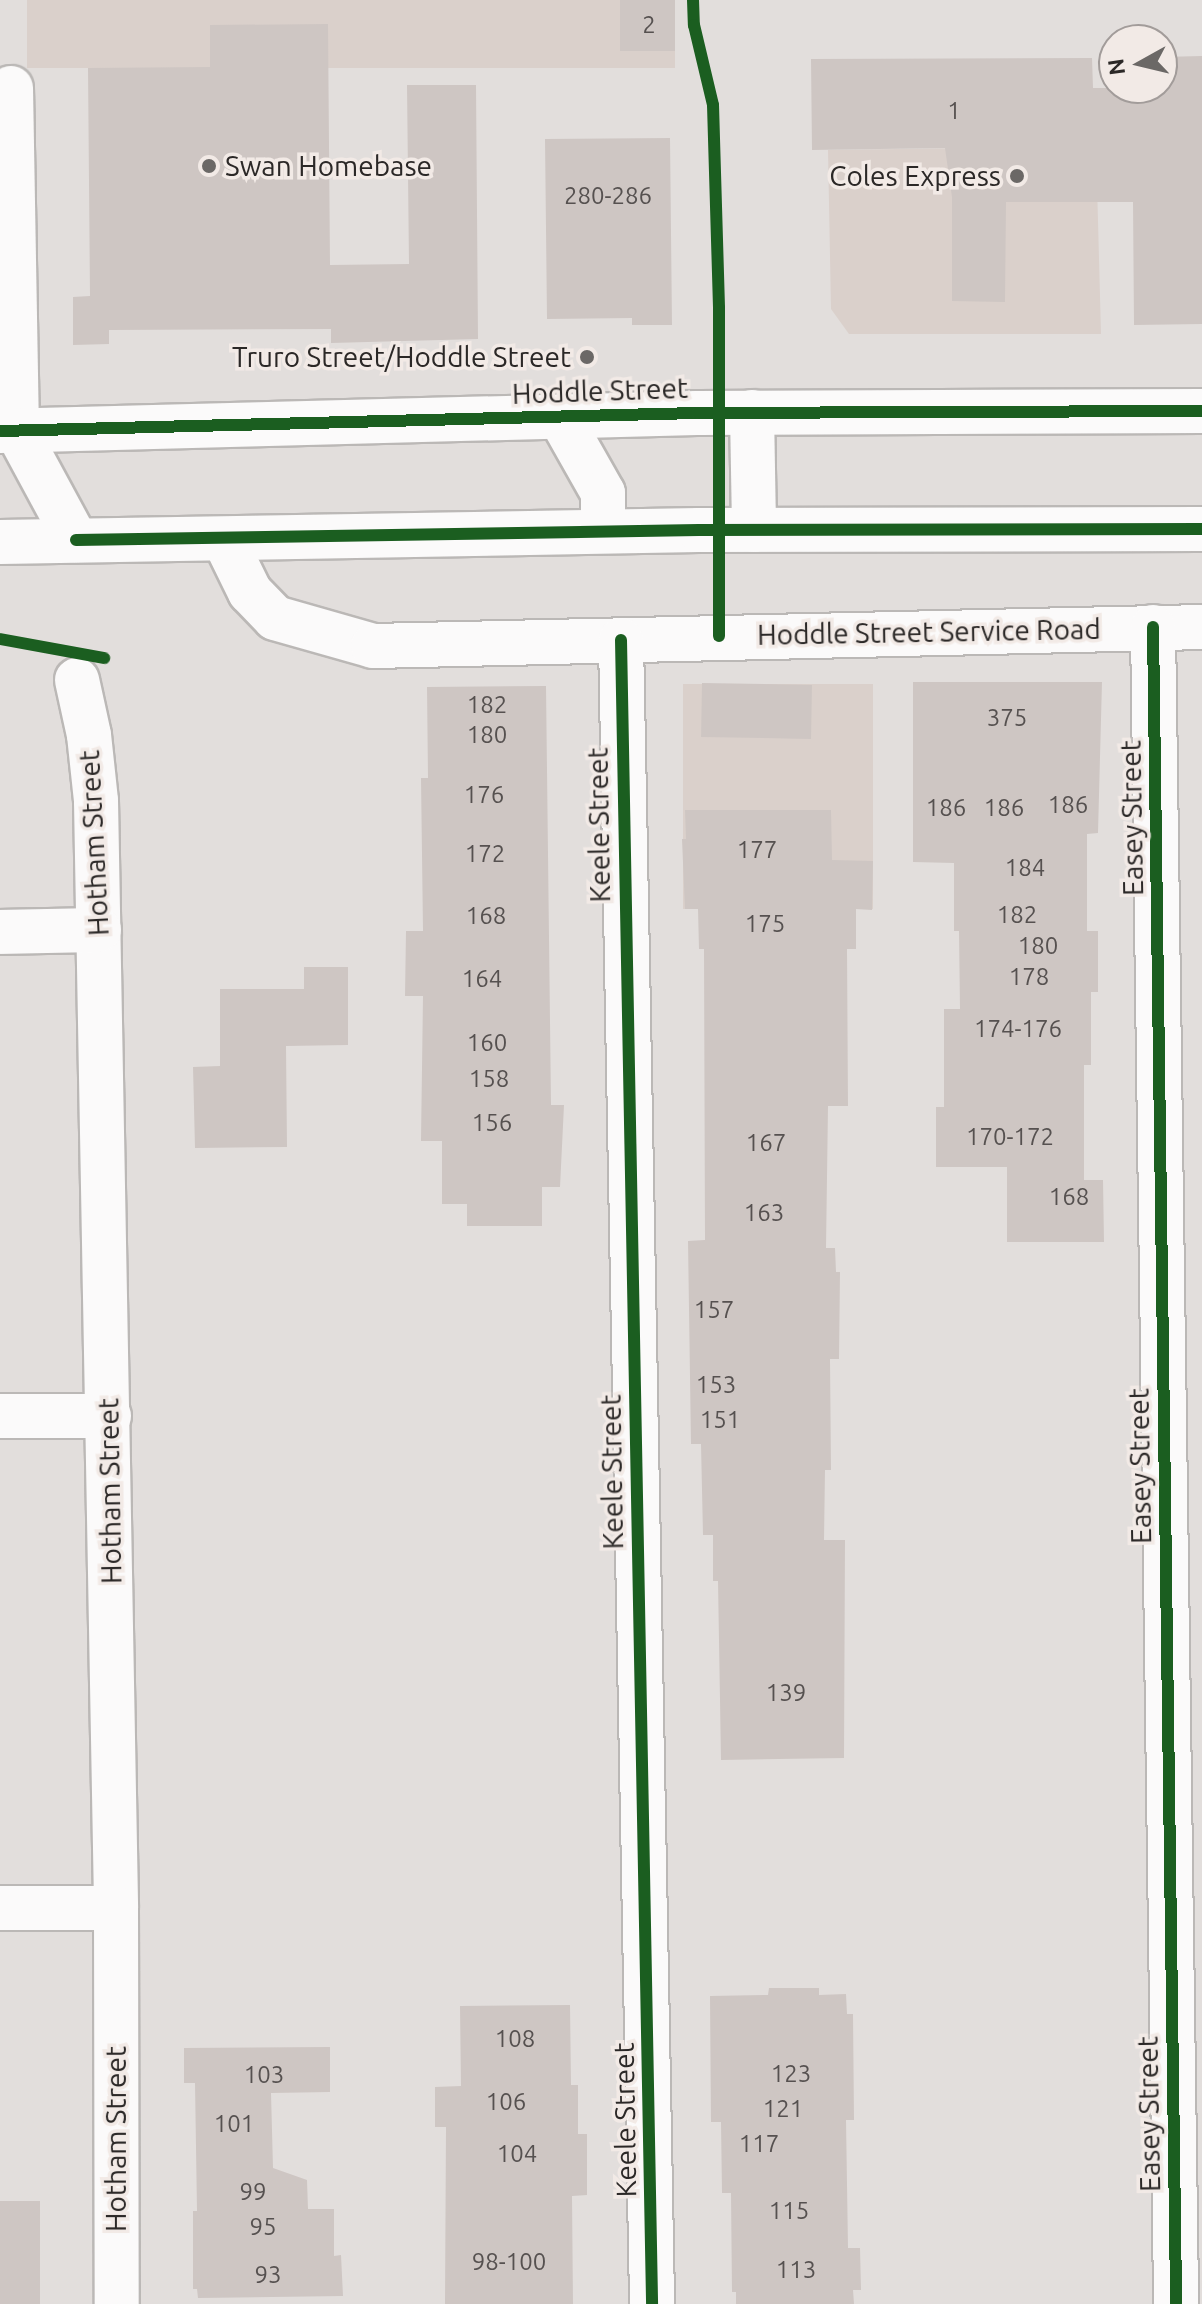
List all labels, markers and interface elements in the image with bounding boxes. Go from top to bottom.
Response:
house number: 2 [642,11,656,39]
north arrow [1098,24,1178,104]
text: N [1102,57,1129,77]
house number: 1 [947,97,961,125]
place label: Swan Homebase [225,149,432,183]
marker: Swan Homebase [200,157,218,175]
place label: Coles Express [829,159,1001,193]
marker: Coles Express [1008,167,1026,185]
house number: 280-286 [564,182,652,210]
place label: Truro Street/Hoddle Street [232,340,571,374]
marker: Truro Street/Hoddle Street [578,348,596,366]
street label: Hoddle Street [511,371,689,411]
street label: Hoddle Street Service Road [757,612,1101,652]
house number: 182 [467,691,507,719]
house number: 375 [987,704,1027,732]
house number: 180 [467,721,507,749]
street label: Easey Street [1114,740,1150,896]
street label: Keele Street [581,747,617,903]
street label: Hotham Street [72,749,116,937]
house number: 176 [464,781,504,809]
house number: 186 [1048,791,1088,819]
house number: 186 [926,794,966,822]
house number: 186 [984,794,1024,822]
house number: 177 [737,836,777,864]
house number: 172 [465,840,505,868]
house number: 184 [1005,854,1045,882]
house number: 182 [997,901,1037,929]
house number: 168 [466,902,506,930]
house number: 175 [745,910,785,938]
house number: 180 [1018,932,1058,960]
house number: 178 [1009,963,1049,991]
house number: 164 [462,965,502,993]
house number: 174-176 [974,1015,1062,1043]
house number: 160 [467,1029,507,1057]
house number: 158 [469,1065,509,1093]
house number: 156 [472,1109,512,1137]
house number: 170-172 [966,1123,1054,1151]
house number: 167 [746,1129,786,1157]
house number: 168 [1049,1183,1089,1211]
house number: 163 [744,1199,784,1227]
house number: 157 [694,1296,734,1324]
house number: 153 [696,1371,736,1399]
street label: Easey Street [1122,1388,1158,1544]
street label: Keele Street [594,1394,630,1550]
street label: Hotham Street [92,1398,128,1584]
house number: 151 [700,1406,740,1434]
house number: 139 [766,1679,806,1707]
house number: 108 [495,2025,535,2053]
street label: Easey Street [1131,2036,1167,2192]
street label: Keele Street [607,2042,643,2198]
street label: Hotham Street [99,2046,133,2232]
house number: 123 [771,2060,811,2088]
house number: 103 [244,2061,284,2089]
house number: 106 [486,2088,526,2116]
house number: 121 [763,2095,803,2123]
house number: 101 [214,2110,254,2138]
house number: 117 [739,2130,779,2158]
house number: 104 [497,2140,537,2168]
house number: 99 [239,2178,267,2206]
house number: 115 [769,2197,809,2225]
house number: 95 [249,2213,277,2241]
house number: 98-100 [472,2248,546,2276]
house number: 113 [776,2256,816,2284]
house number: 93 [254,2261,282,2289]

